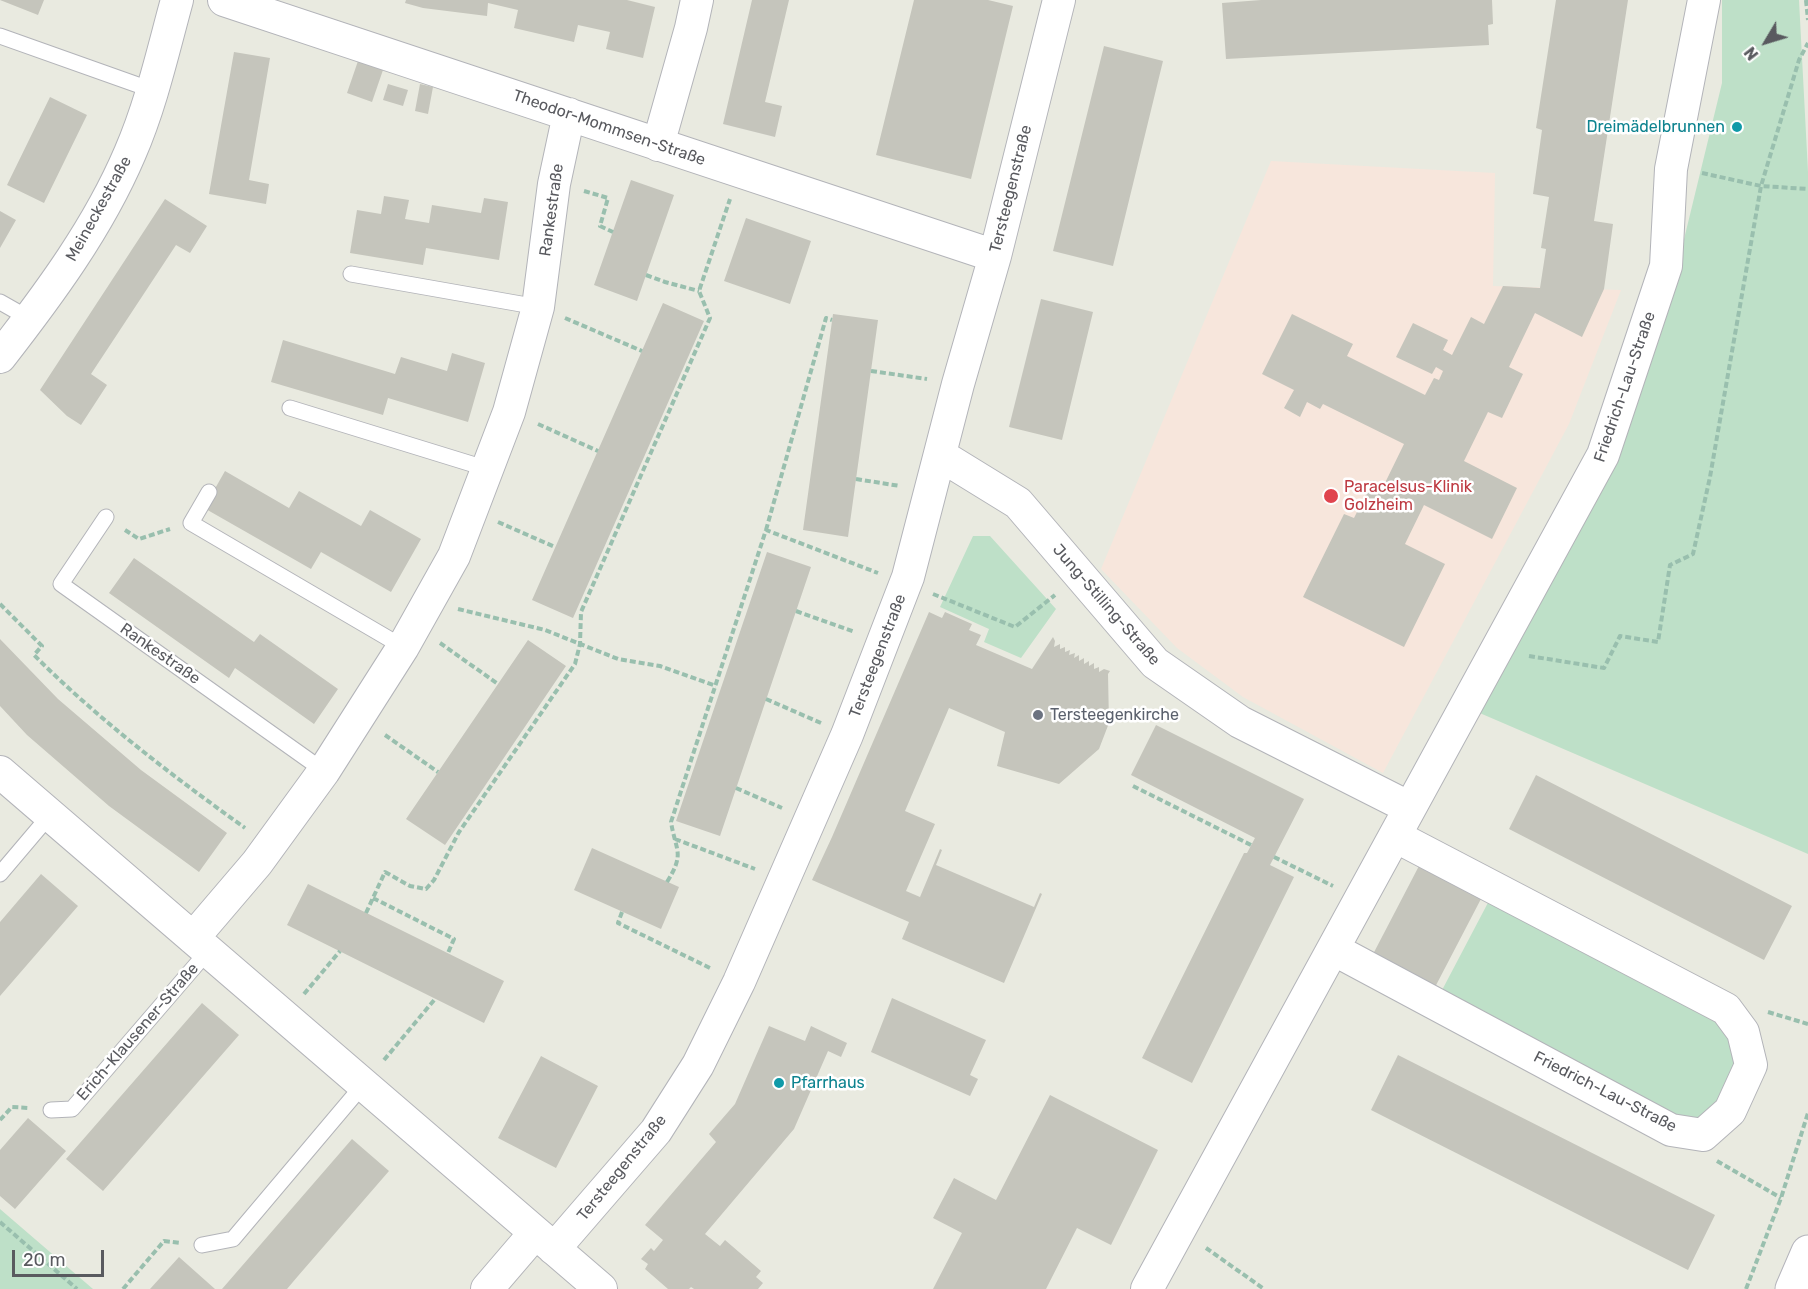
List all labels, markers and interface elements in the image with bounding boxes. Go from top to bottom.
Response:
north arrow [1736,12,1796,72]
text: N [1740,43,1762,64]
street label: Theodor-Mommsen-Straße [510,86,708,170]
place label: Dreimädelbrunnen [1587,117,1725,137]
marker: Dreimädelbrunnen [1730,120,1744,134]
street label: Tersteegenstraße [986,123,1036,255]
street label: Meineckestraße [62,153,136,265]
street label: Rankestraße [536,162,568,258]
street label: Friedrich-Lau-Straße [1590,309,1660,465]
place label: Paracelsus-Klinik Golzheim [1344,477,1472,515]
marker: Paracelsus-Klinik Golzheim [1322,487,1340,505]
street label: Jung-Stilling-Straße [1048,540,1164,670]
street label: Tersteegenstraße [846,591,910,721]
street label: Rankestraße [116,619,204,689]
place label: Tersteegenkirche [1050,705,1179,725]
marker: Tersteegenkirche [1031,708,1045,722]
street label: Erich-Klausener-Straße [73,959,203,1105]
street label: Friedrich-Lau-Straße [1530,1048,1680,1136]
place label: Pfarrhaus [791,1073,865,1093]
marker: Pfarrhaus [772,1076,786,1090]
street label: Tersteegenstraße [573,1111,671,1225]
scale bar [15,1238,106,1276]
text: 20 m [23,1249,65,1271]

